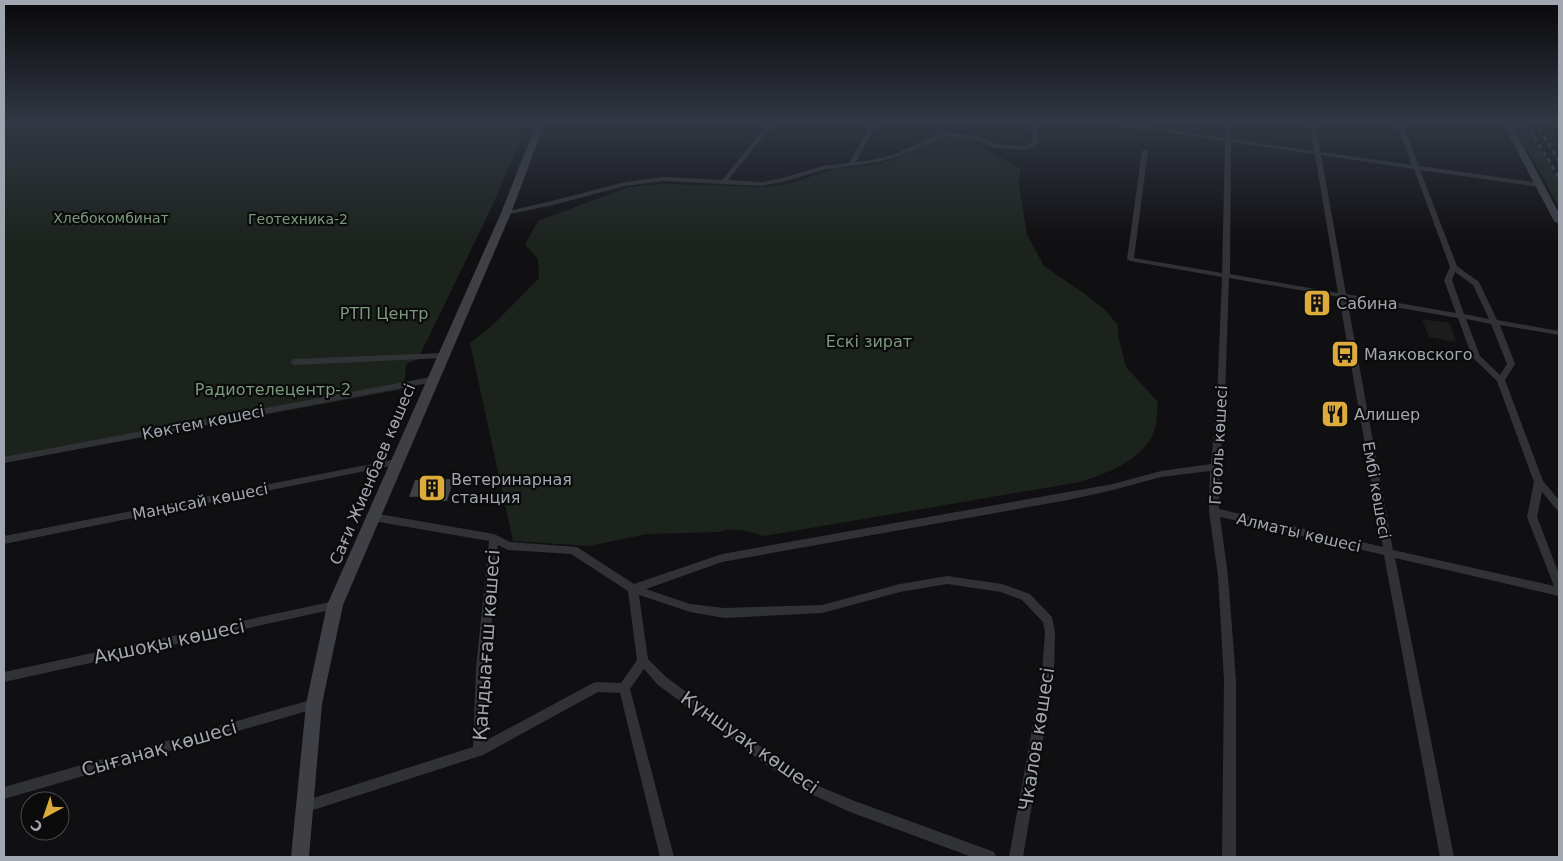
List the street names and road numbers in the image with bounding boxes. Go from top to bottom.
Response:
street label: Сағи Жиенбаев көшесі [326,381,419,568]
street label: Гоголь көшесі [1206,385,1231,505]
street label: Көктем көшесі [140,401,266,444]
street label: Ембі көшесі [1359,440,1394,540]
street label: Маңысай көшесі [131,479,270,524]
street label: Алматы көшесі [1235,509,1363,556]
street label: Қандыағаш көшесі [468,549,504,741]
street label: Ақшоқы көшесі [91,614,247,668]
street label: Чкалов көшесі [1014,666,1058,812]
street label: Күншуақ көшесі [677,686,823,798]
street label: Сығанақ көшесі [79,715,239,781]

